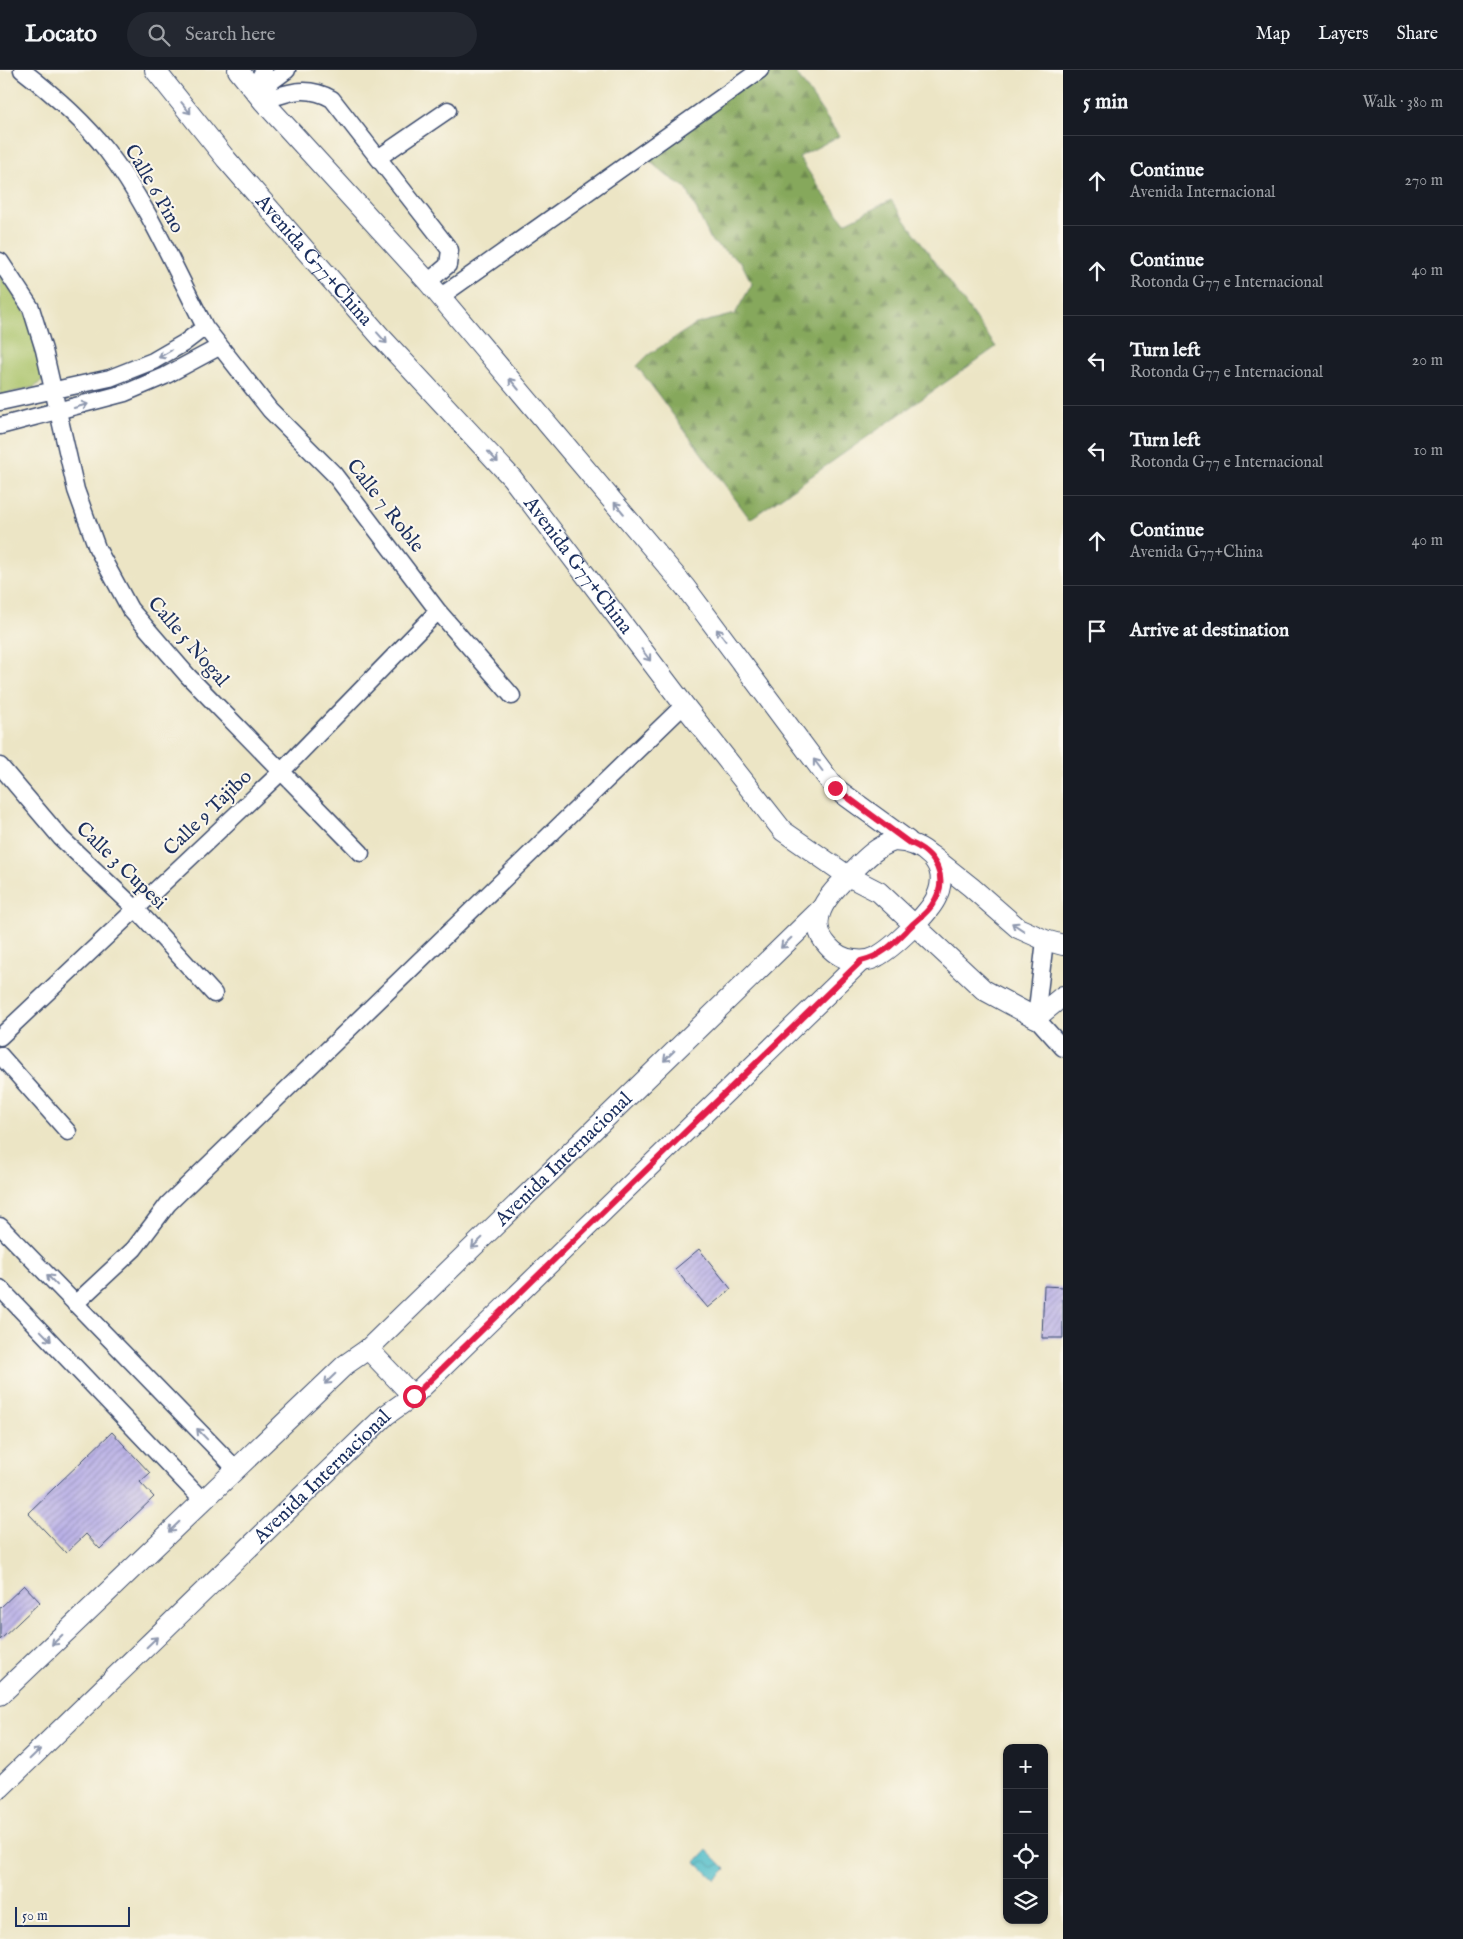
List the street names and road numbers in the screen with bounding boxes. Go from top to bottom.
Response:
street label: Calle 6 Pino [119,140,190,238]
street label: Avenida G77+China [249,189,378,331]
street label: Calle 7 Roble [341,454,429,558]
street label: Avenida G77+China [517,491,639,639]
street label: Calle 5 Nogal [142,592,234,693]
street label: Calle 9 Tajibo [158,764,258,861]
street label: Calle 3 Cupesi [71,817,171,915]
street label: Avenida Internacional [489,1086,638,1232]
street label: Avenida Internacional [247,1404,397,1550]

